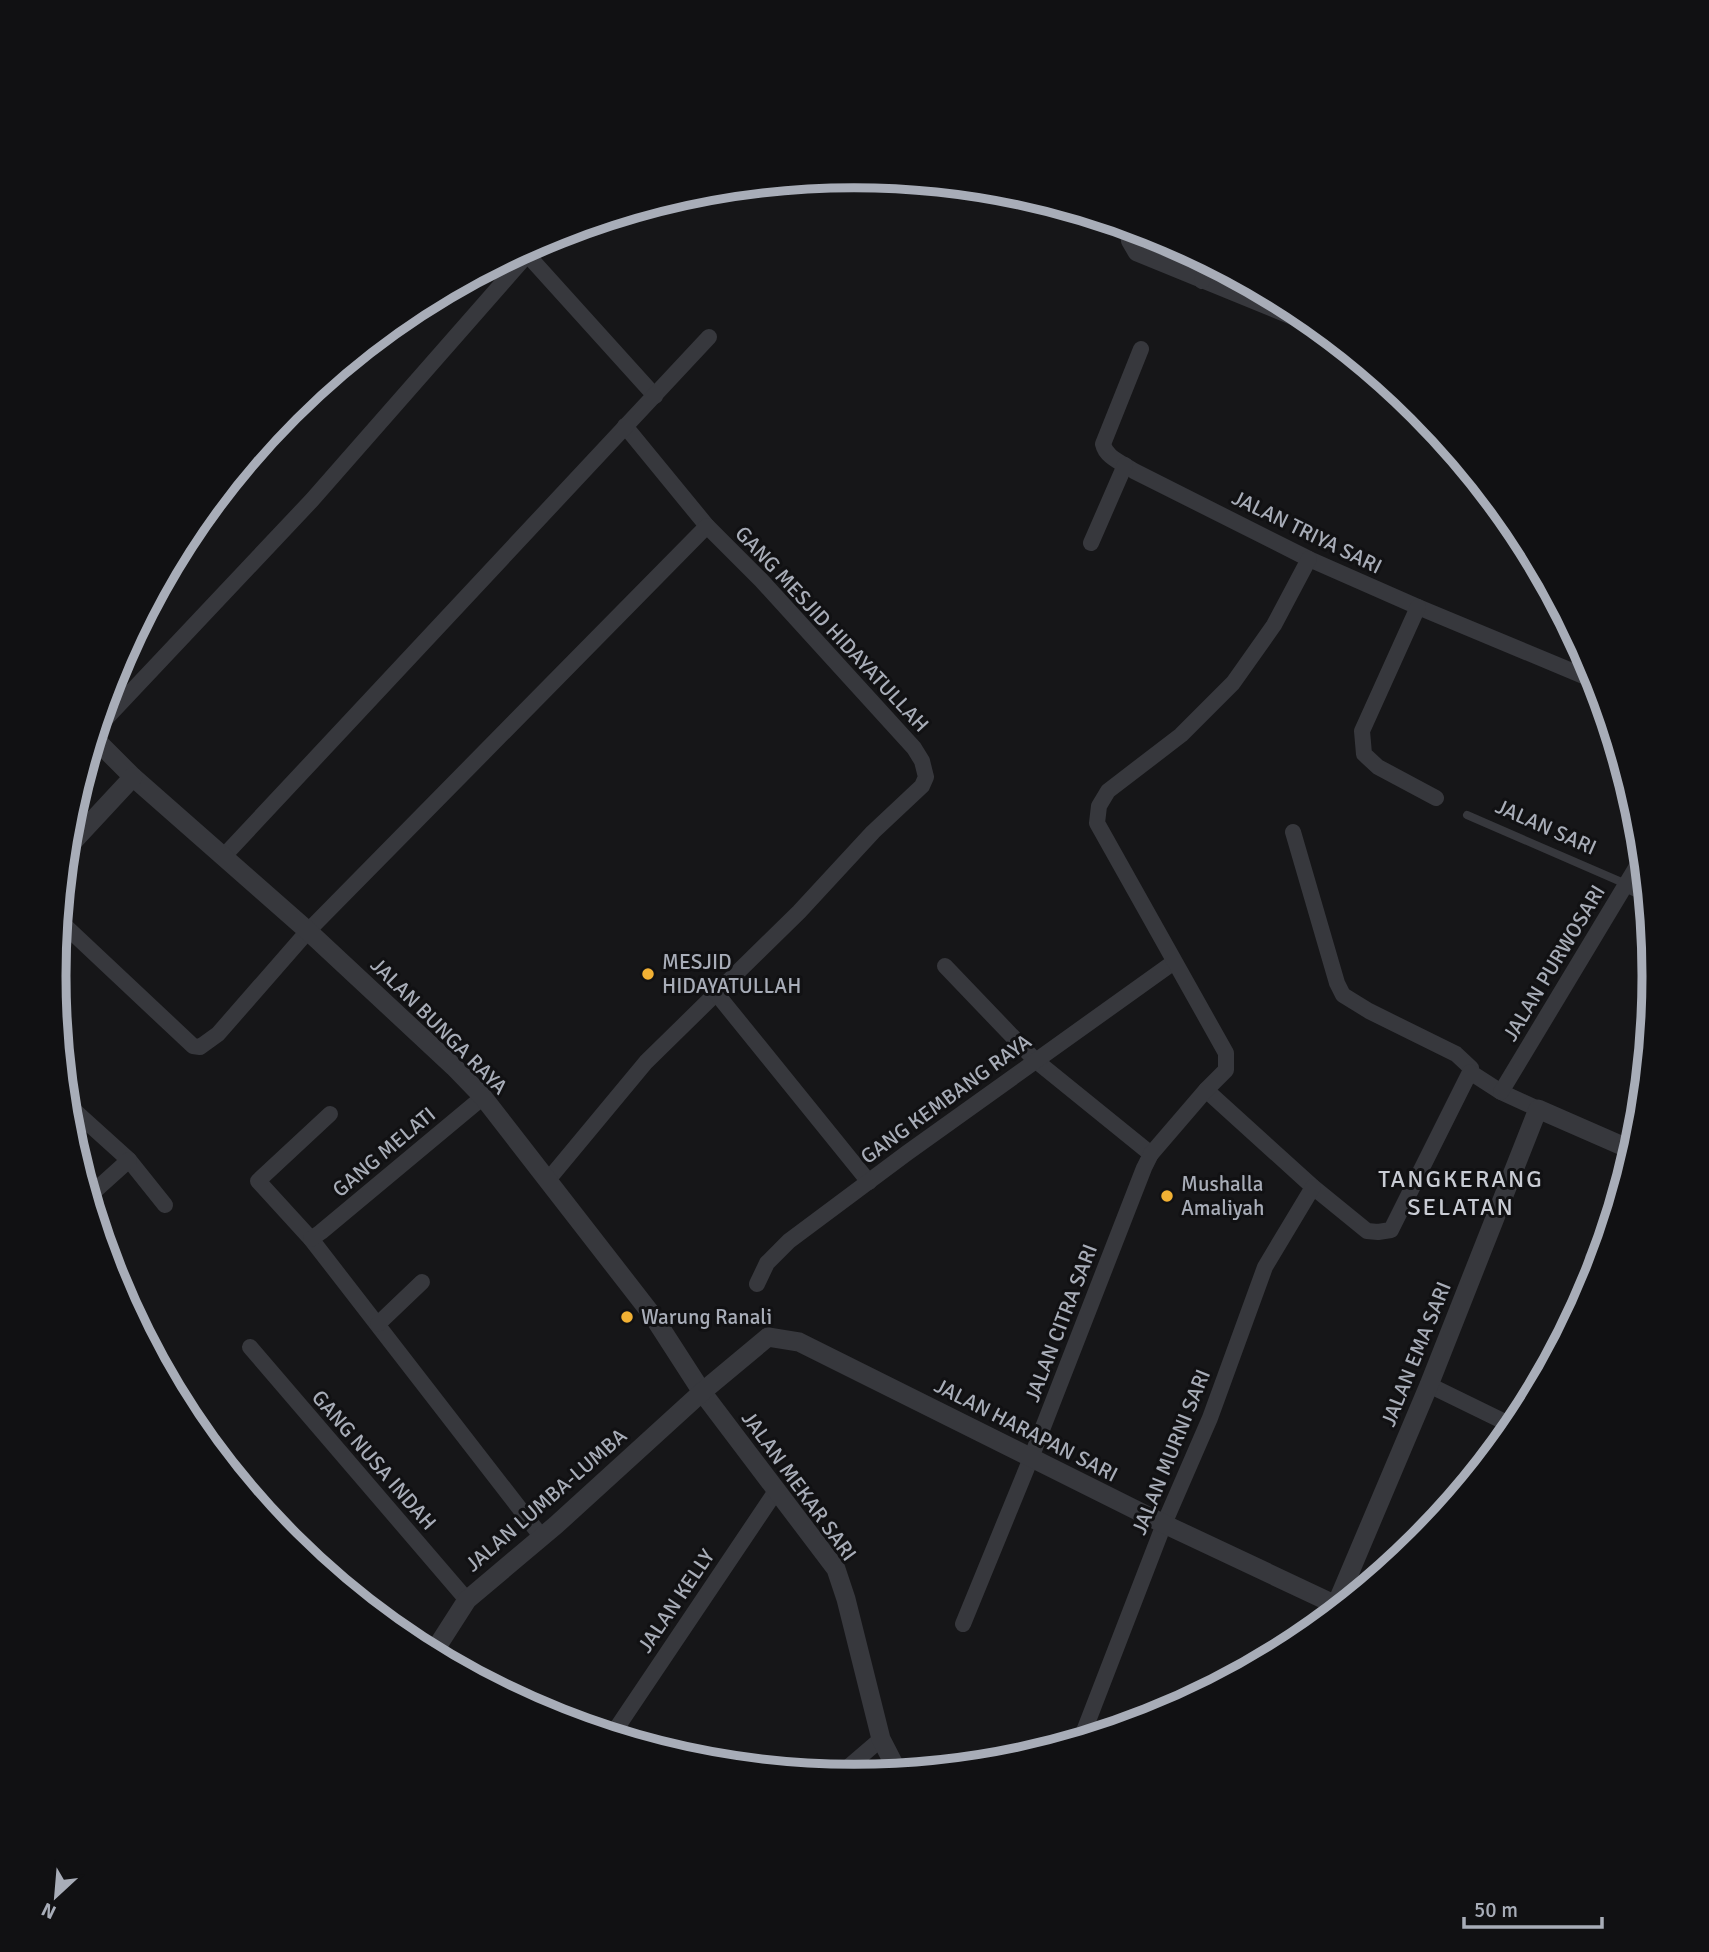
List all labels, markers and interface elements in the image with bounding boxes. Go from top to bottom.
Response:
street label: JALAN TRIYA SARI [1228,484,1386,580]
street label: GANG MESJID HIDAYATULLAH [730,521,934,737]
street label: JALAN SARI [1492,793,1600,861]
street label: JALAN PURWOSARI [1497,880,1611,1046]
place label: MESJID HIDAYATULLAH [662,949,801,999]
street label: JALAN BUNGA RAYA [365,952,513,1100]
marker: MESJID HIDAYATULLAH [640,966,656,982]
street label: GANG KEMBANG RAYA [856,1028,1037,1170]
street label: GANG MELATI [327,1101,441,1203]
district label: TANGKERANG SELATAN [1378,1164,1544,1222]
place label: Mushalla Amaliyah [1181,1171,1264,1221]
marker: Mushalla Amaliyah [1159,1188,1175,1204]
street label: JALAN CITRA SARI [1019,1240,1103,1406]
street label: JALAN EMA SARI [1375,1278,1457,1430]
place label: Warung Ranali [641,1304,772,1330]
marker: Warung Ranali [619,1309,635,1325]
street label: JALAN MURNI SARI [1126,1365,1216,1539]
street label: JALAN HARAPAN SARI [930,1372,1122,1488]
street label: GANG NUSA INDAH [306,1385,442,1535]
street label: JALAN MEKAR SARI [736,1406,862,1566]
street label: JALAN LUMBA-LUMBA [460,1423,632,1577]
street label: JALAN KELLY [632,1544,720,1658]
north arrow [21,1861,91,1931]
scale bar [1464,1885,1602,1929]
text: N [38,1897,60,1924]
text: 50 m [1474,1897,1518,1923]

